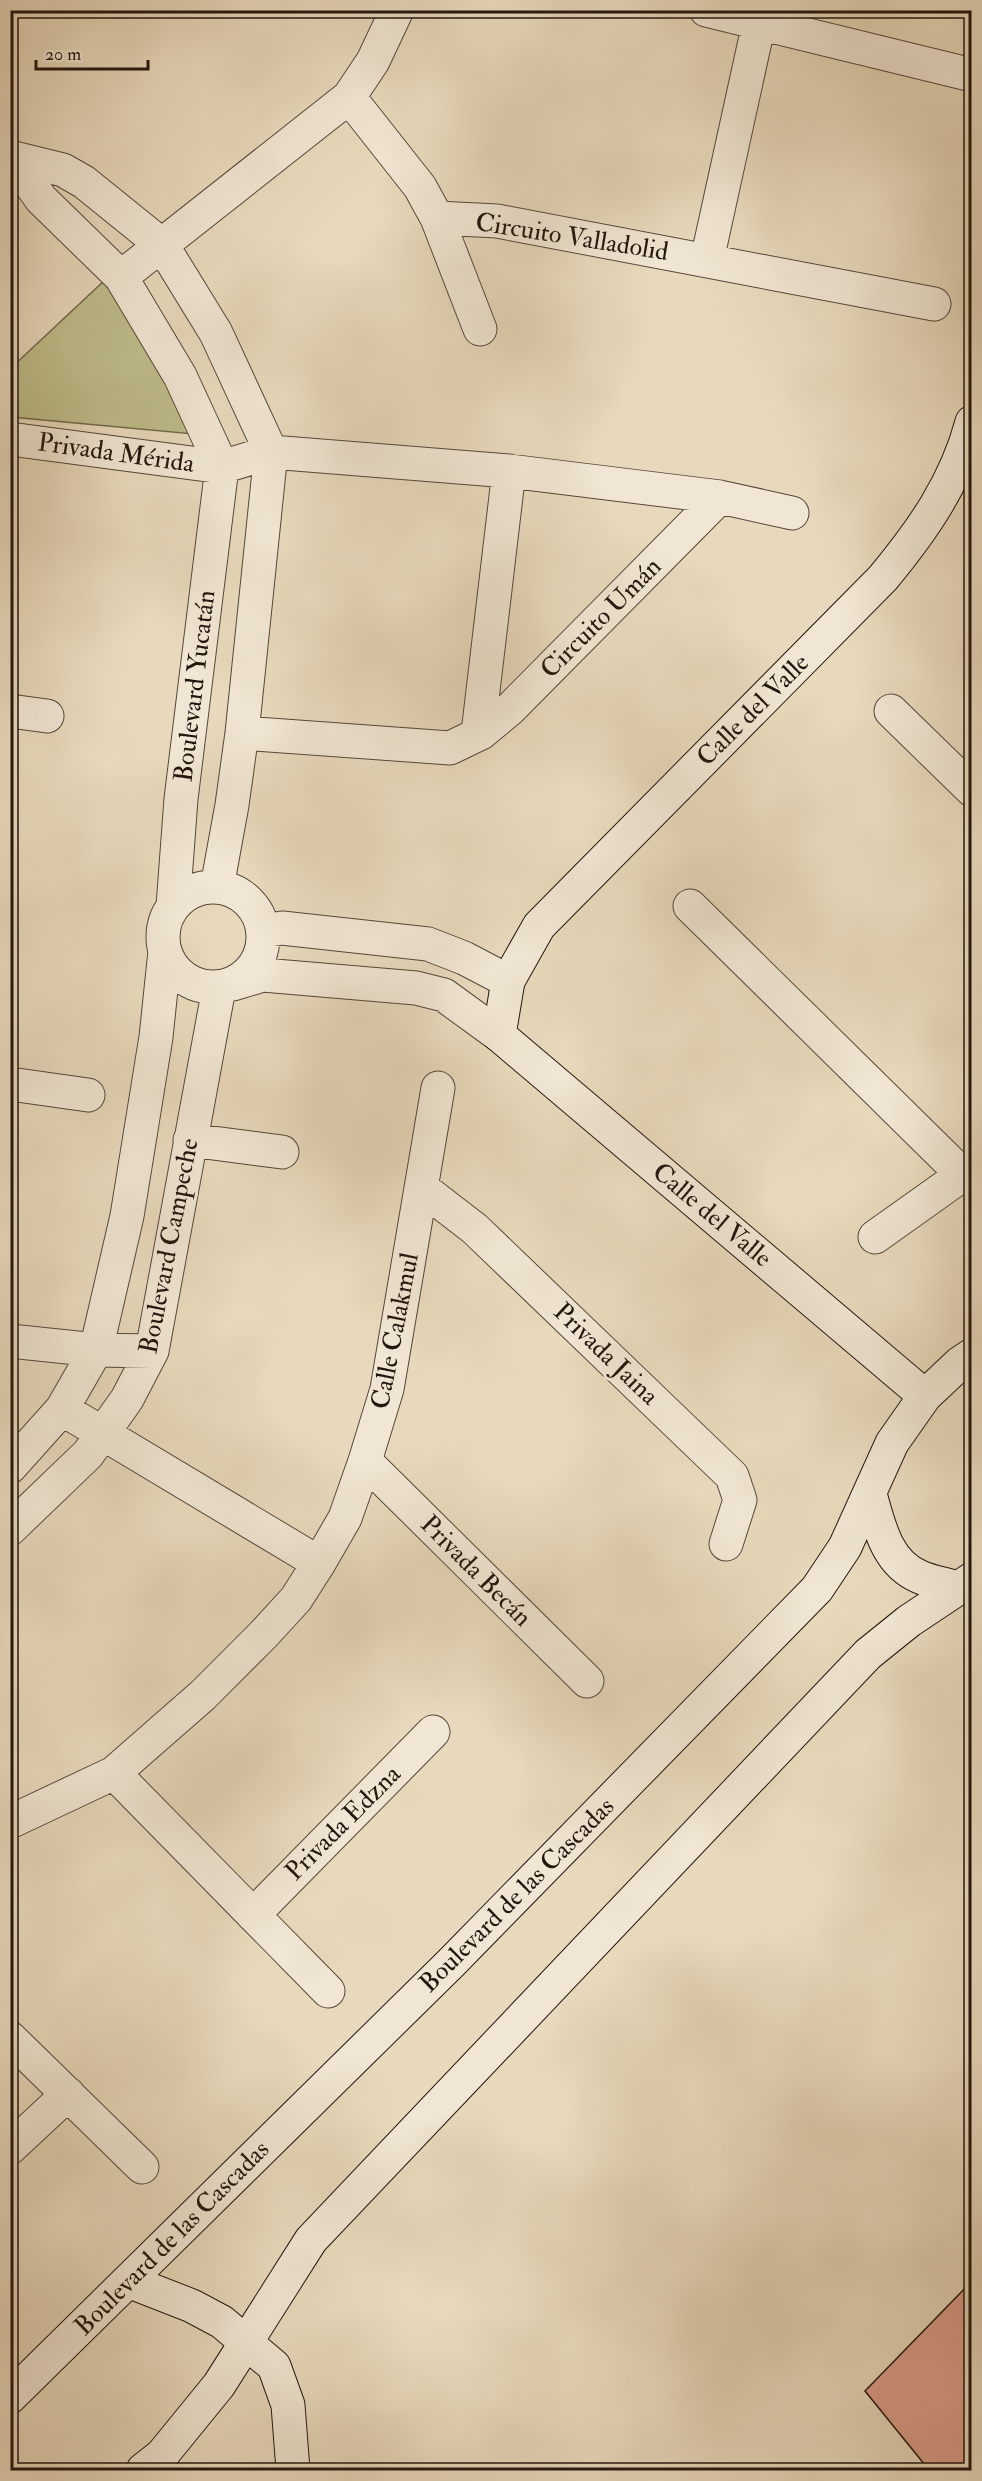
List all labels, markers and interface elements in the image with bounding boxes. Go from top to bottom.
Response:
scale bar [36,33,148,71]
text: 20 m [45,43,81,66]
street label: Circuito Valladolid [473,206,671,268]
street label: Privada Mérida [36,426,197,480]
street label: Circuito Umán [534,551,668,685]
street label: Boulevard Yucatán [167,588,223,784]
street label: Calle del Valle [690,647,816,773]
street label: Boulevard Campeche [132,1135,207,1357]
street label: Calle del Valle [646,1156,778,1274]
street label: Calle Calakmul [364,1250,426,1412]
street label: Privada Jaina [547,1296,665,1412]
street label: Privada Becán [414,1509,538,1633]
street label: Privada Edzna [278,1758,408,1888]
street label: Boulevard de las Cascadas [413,1791,621,1999]
street label: Boulevard de las Cascadas [68,2134,276,2342]

